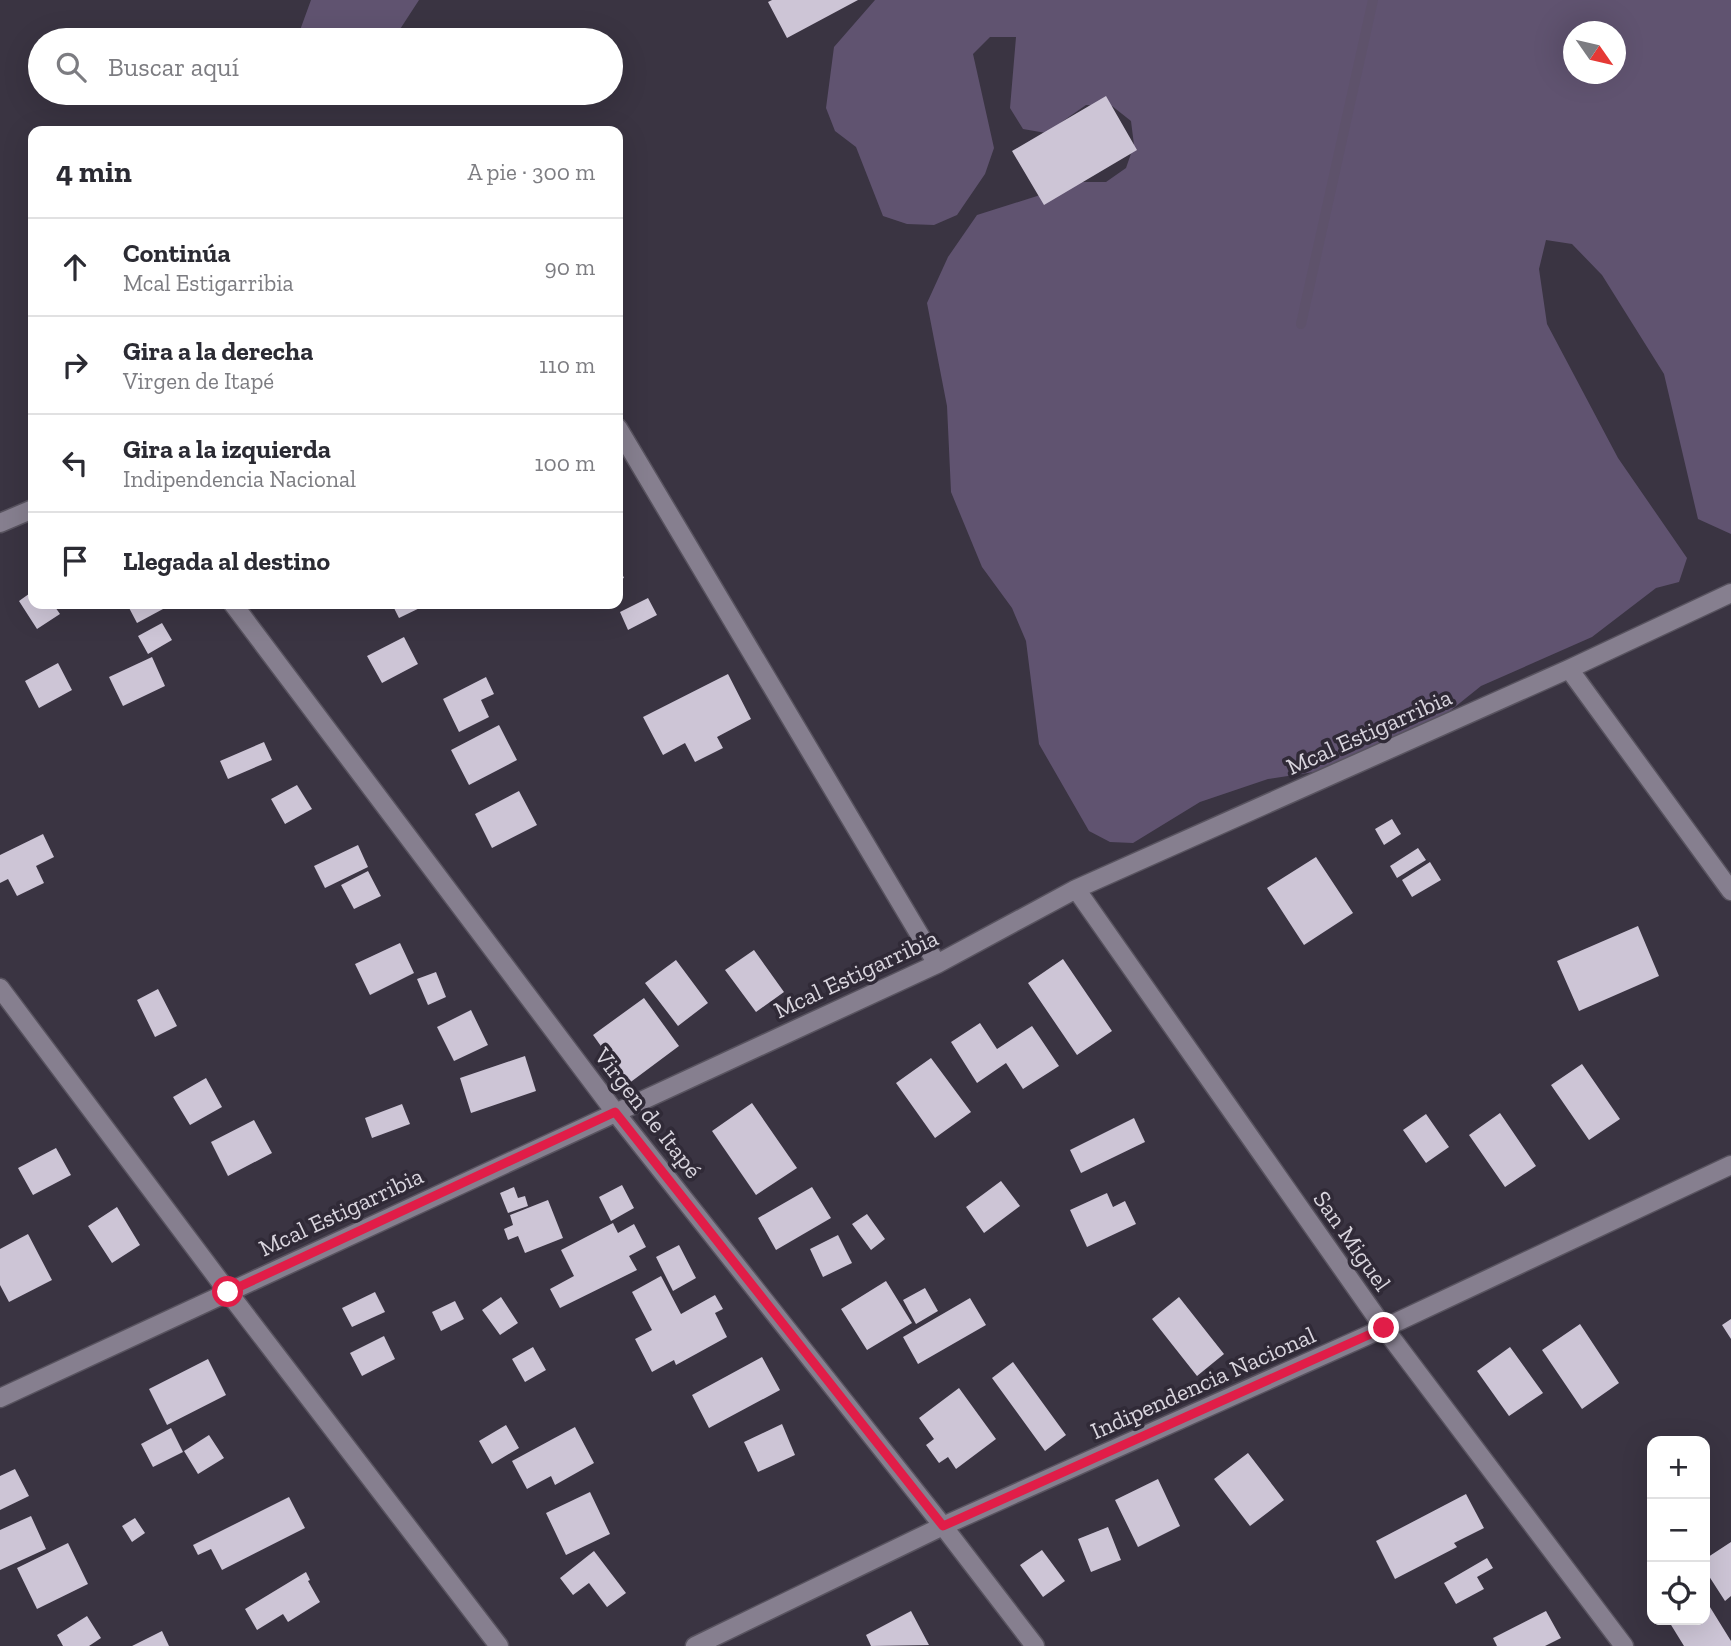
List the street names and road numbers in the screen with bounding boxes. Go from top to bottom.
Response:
street label: Mcal Estigarribia [1282,682,1456,781]
street label: Mcal Estigarribia [769,923,943,1024]
street label: Virgen de Itapé [588,1041,708,1184]
street label: Mcal Estigarribia [254,1161,428,1262]
street label: San Miguel [1307,1185,1397,1296]
street label: Indipendencia Nacional [1086,1320,1320,1445]

